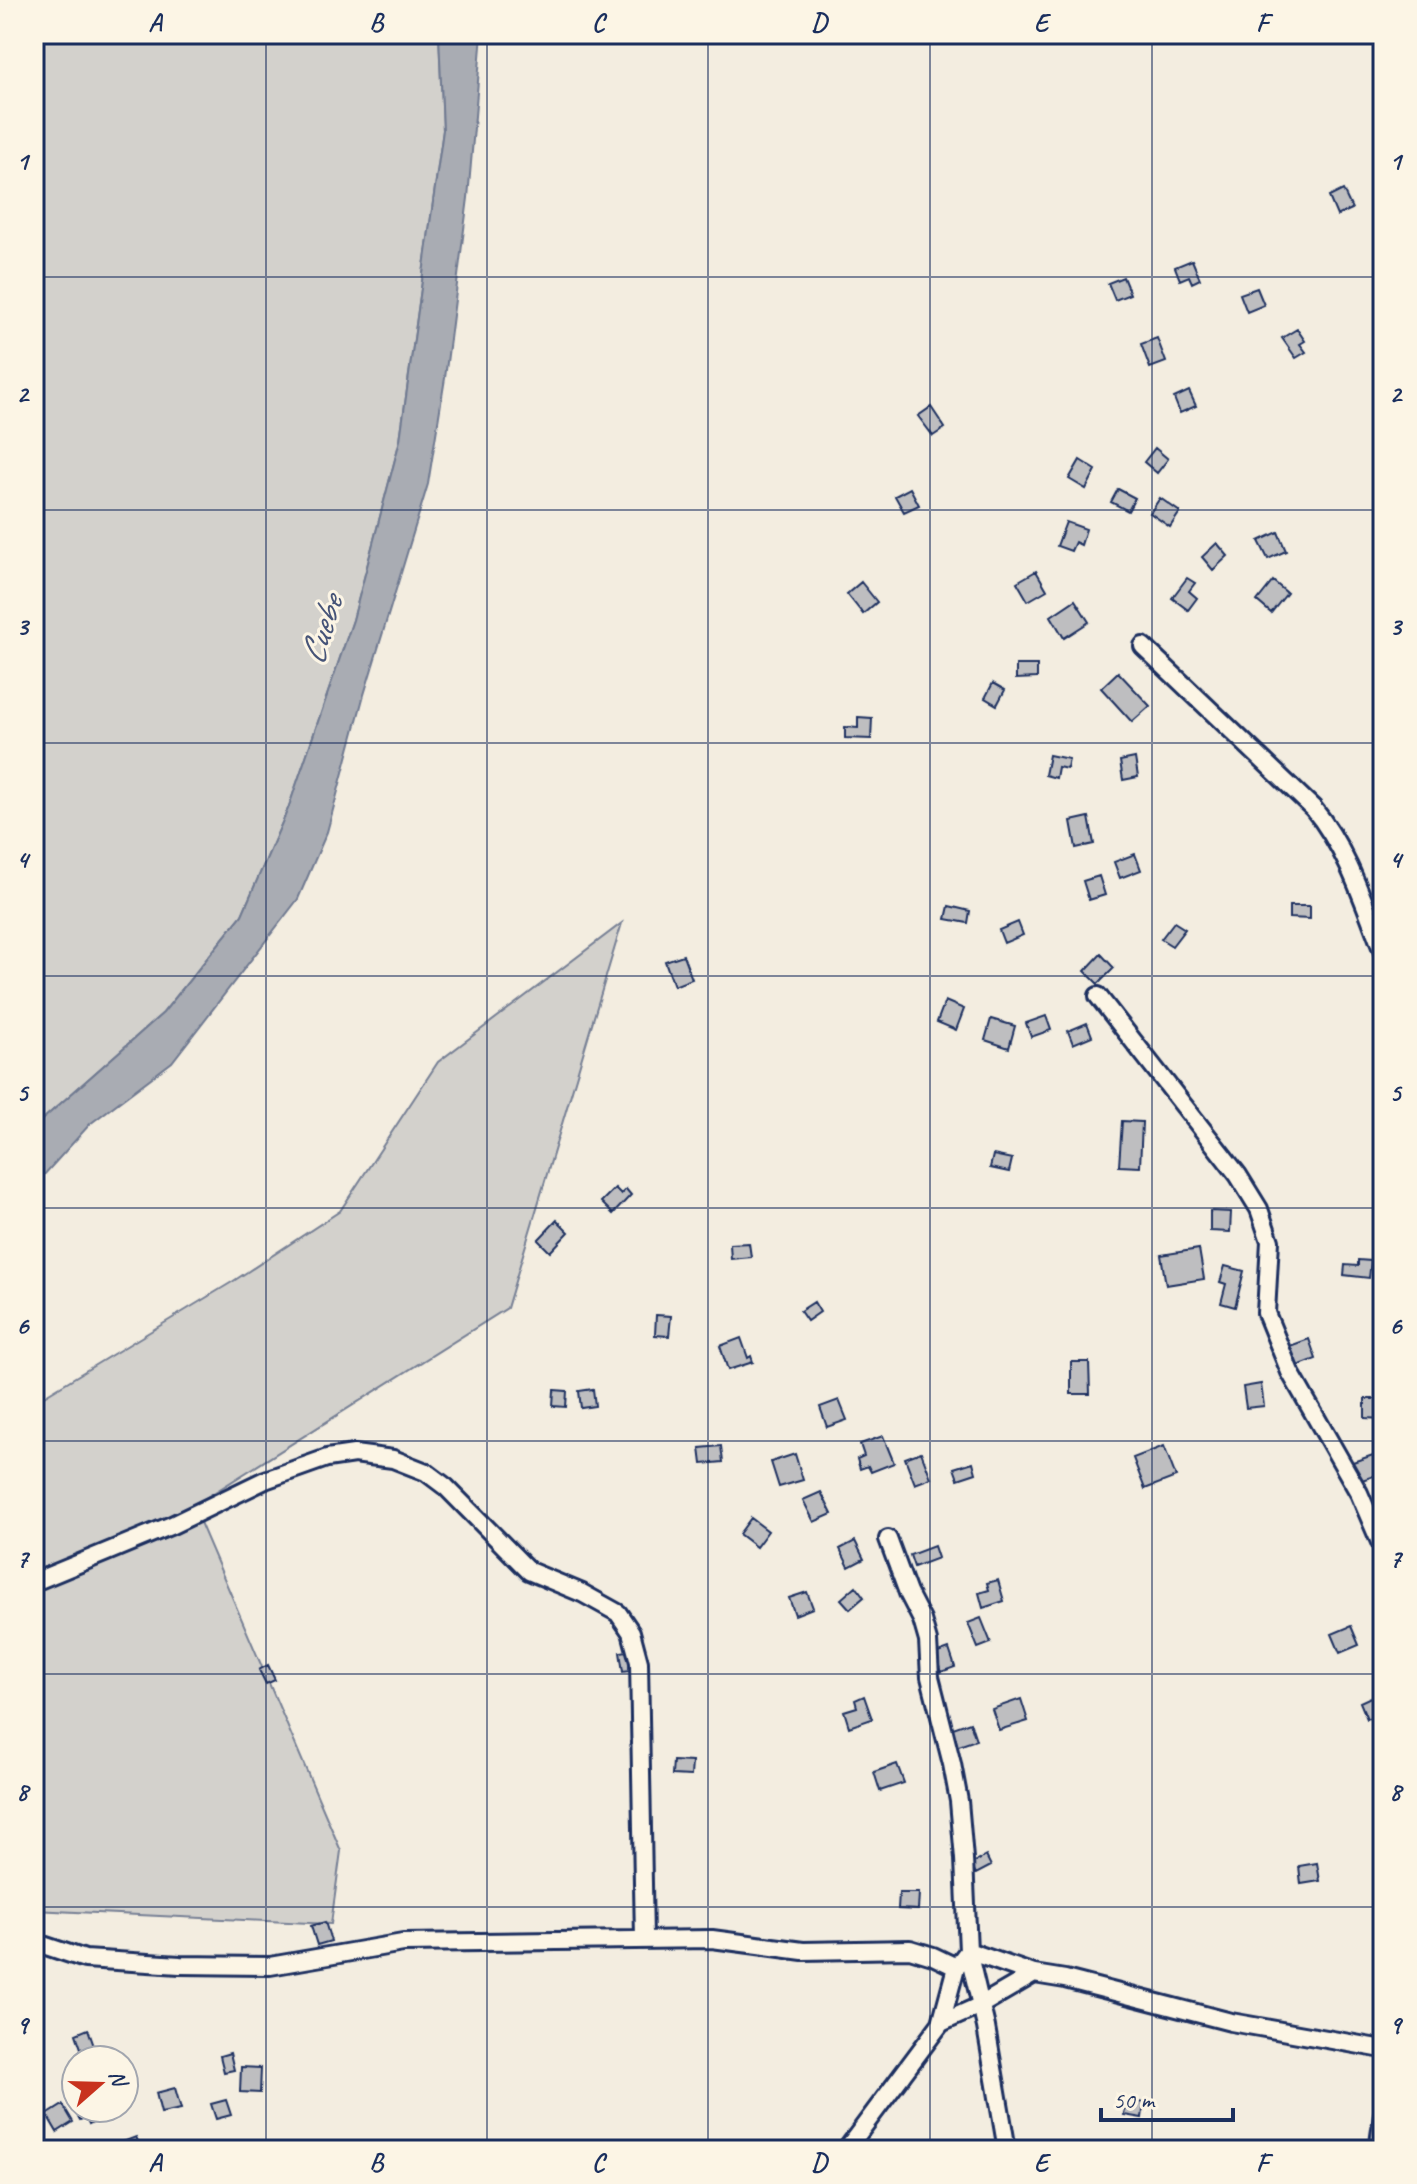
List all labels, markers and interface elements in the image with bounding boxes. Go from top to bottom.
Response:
text: A [148,6,163,39]
text: B [369,6,385,39]
text: C [592,6,608,39]
text: D [811,6,829,39]
text: E [1034,6,1052,39]
text: F [1256,6,1274,39]
text: 1 [16,145,31,178]
text: 1 [1389,145,1404,178]
text: 2 [16,377,30,410]
text: 2 [1389,377,1403,410]
water label: Cuebe [288,585,355,670]
text: 3 [16,610,30,643]
text: 3 [1389,610,1403,643]
text: 4 [16,843,31,876]
text: 4 [1389,843,1404,876]
text: 5 [16,1076,30,1109]
text: 5 [1389,1076,1403,1109]
text: 6 [16,1309,30,1342]
text: 6 [1389,1309,1403,1342]
text: 7 [16,1542,30,1575]
text: 7 [1389,1542,1403,1575]
text: 8 [16,1775,31,1808]
text: 8 [1389,1775,1404,1808]
text: 9 [16,2008,30,2041]
text: 9 [1389,2008,1403,2041]
north arrow [60,2044,140,2124]
text: N [102,2066,134,2092]
scale bar [1101,2072,1233,2122]
text: 50 m [1113,2085,1156,2115]
text: A [148,2146,163,2179]
text: B [369,2146,385,2179]
text: C [592,2146,608,2179]
text: D [811,2146,829,2179]
text: E [1034,2146,1052,2179]
text: F [1256,2146,1274,2179]

